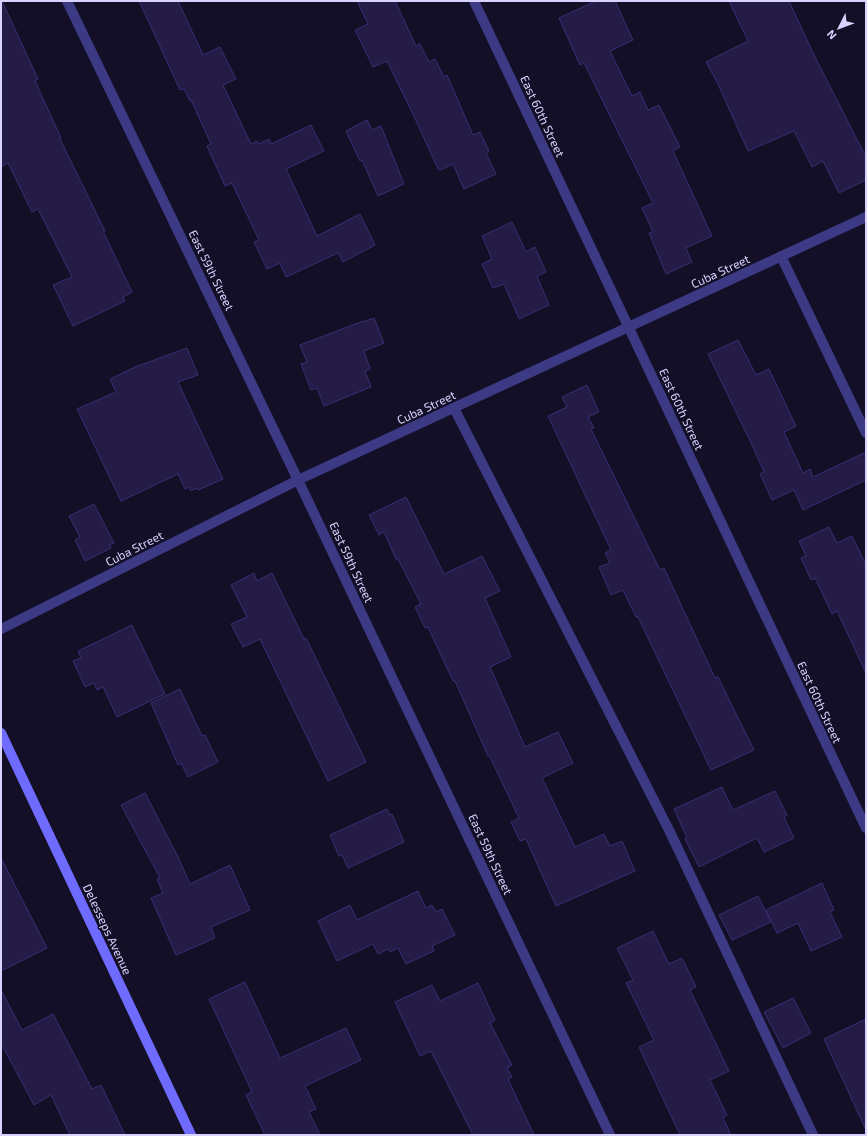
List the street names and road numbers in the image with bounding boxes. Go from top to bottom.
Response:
street label: East 60th Street [518,73,568,159]
street label: East 59th Street [187,228,238,313]
street label: Cuba Street [688,251,752,291]
street label: East 60th Street [657,366,707,452]
street label: Cuba Street [394,387,458,427]
street label: East 59th Street [327,519,377,605]
street label: Cuba Street [103,527,166,569]
street label: East 60th Street [795,659,845,745]
street label: East 59th Street [466,811,516,897]
street label: Delesseps Avenue [81,881,135,977]

